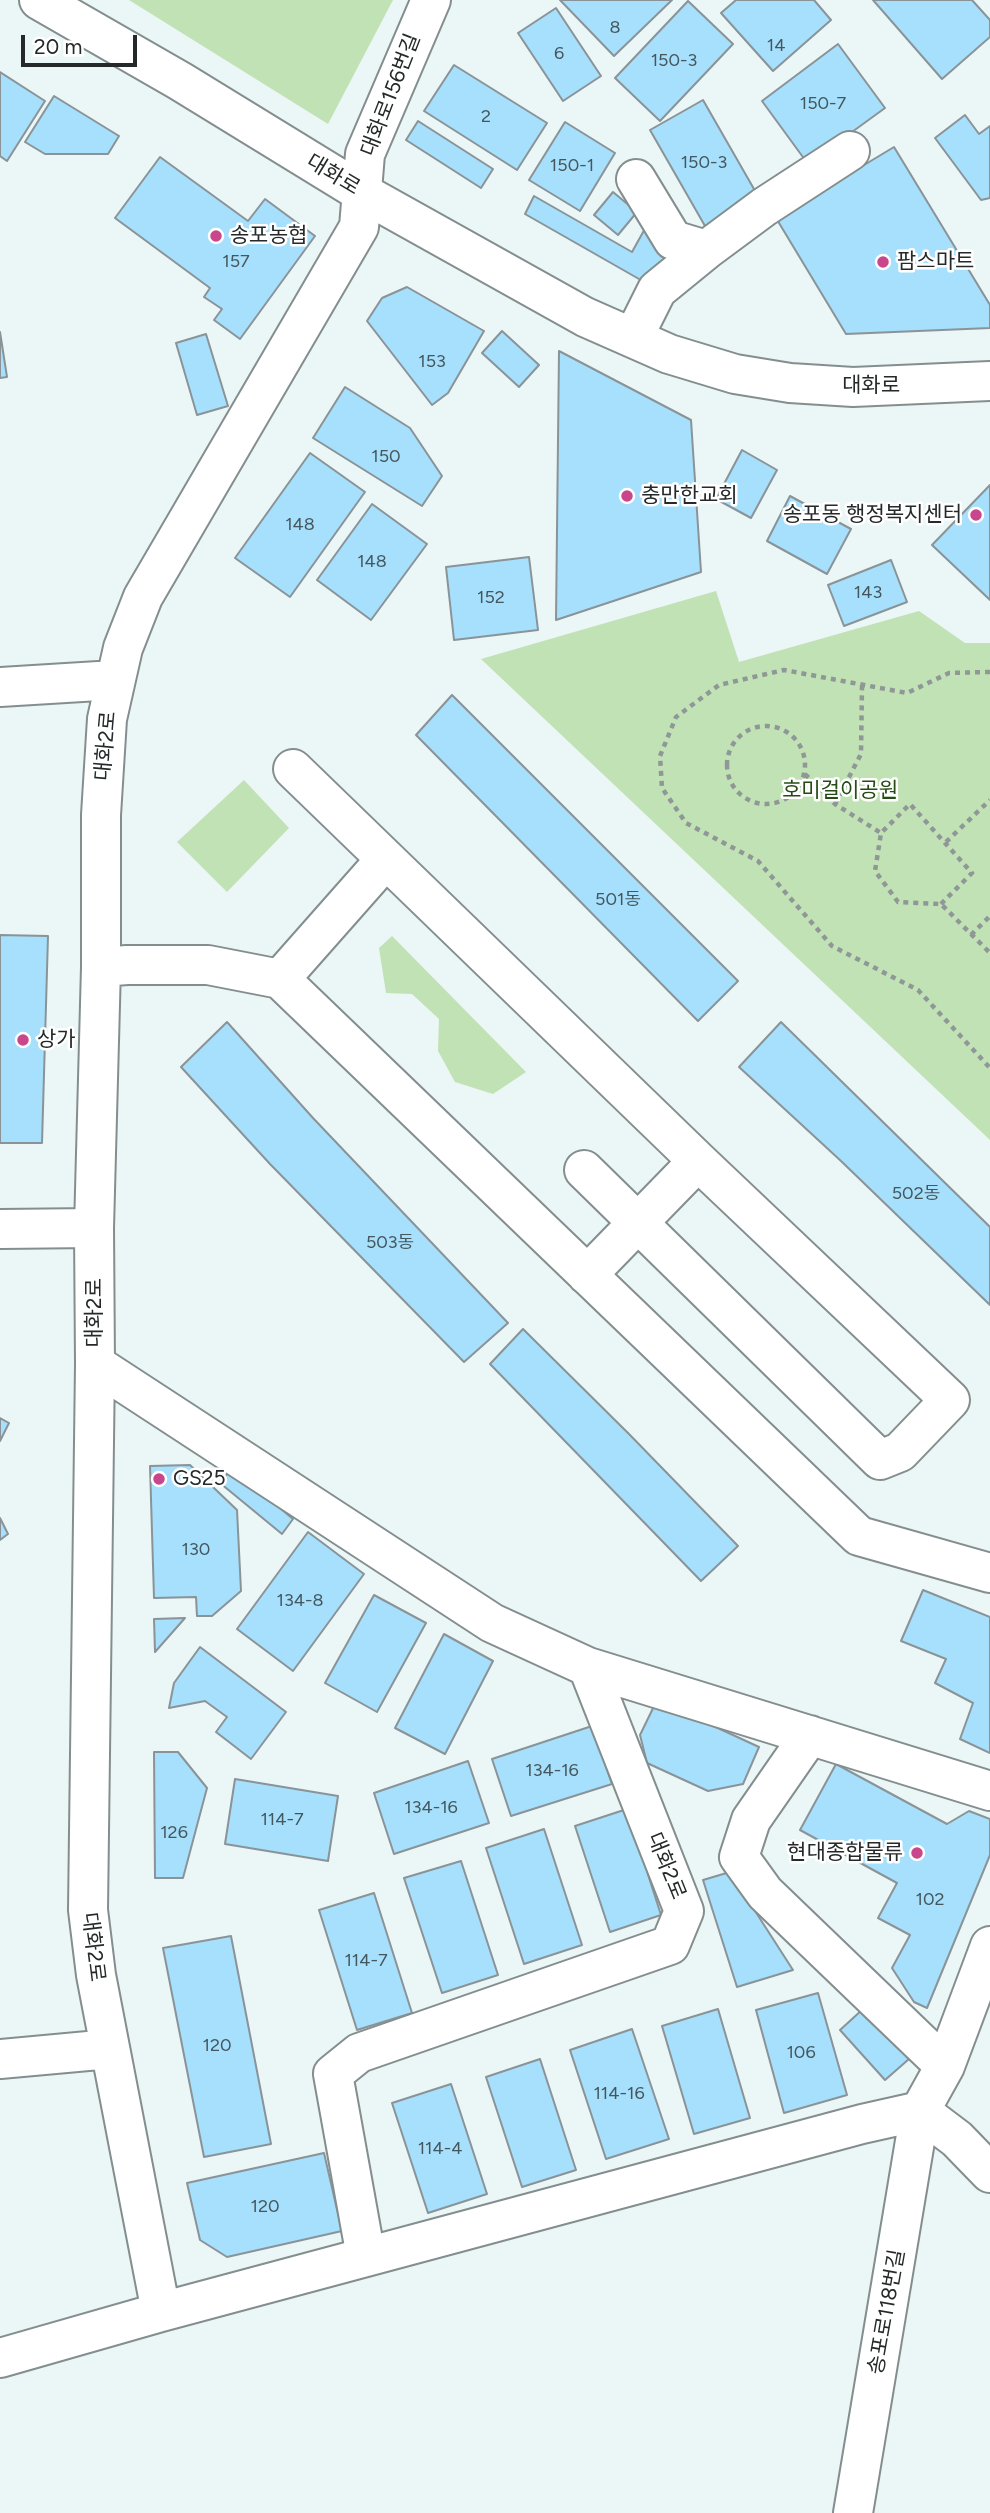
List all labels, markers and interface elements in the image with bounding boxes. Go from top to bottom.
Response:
house number: 8 [609,17,621,39]
scale bar [24,21,140,65]
street label: 대화로156번길 [356,30,426,160]
text: 20 m [34,34,82,59]
house number: 14 [767,35,785,57]
house number: 6 [554,43,564,65]
house number: 150-3 [651,50,697,72]
house number: 150-7 [800,93,846,115]
house number: 2 [481,106,491,128]
street label: 대화로 [302,149,364,201]
house number: 150-3 [681,152,727,174]
house number: 150-1 [550,155,594,177]
place label: 송포농협 [230,223,307,249]
marker: 송포농협 [208,228,224,244]
place label: 팜스마트 [897,249,974,275]
house number: 157 [222,251,250,273]
marker: 팜스마트 [875,254,891,270]
house number: 153 [418,351,446,373]
street label: 대화로 [842,373,900,399]
house number: 150 [371,446,401,468]
place label: 충만한교회 [641,483,738,509]
marker: 충만한교회 [619,488,635,504]
place label: 송포동 행정복지센터 [783,502,962,528]
marker: 송포동 행정복지센터 [968,507,984,523]
house number: 148 [285,514,315,536]
house number: 148 [357,551,387,573]
house number: 143 [854,582,882,604]
house number: 152 [477,587,505,609]
street label: 대화2로 [90,710,122,782]
park label: 호미걸이공원 [782,778,898,804]
house number: 501동 [595,889,641,911]
place label: 상가 [37,1027,76,1053]
marker: 상가 [15,1032,31,1048]
house number: 502동 [892,1183,940,1205]
house number: 503동 [366,1232,414,1254]
street label: 대화2로 [82,1278,108,1348]
place label: GS25 [173,1466,226,1492]
marker: GS25 [151,1471,167,1487]
house number: 130 [182,1539,210,1561]
house number: 134-8 [277,1590,323,1612]
house number: 134-16 [525,1760,579,1782]
house number: 134-16 [404,1797,458,1819]
house number: 114-7 [260,1809,304,1831]
house number: 126 [160,1822,188,1844]
street label: 대화2로 [641,1829,691,1903]
place label: 현대종합물류 [787,1840,903,1866]
marker: 현대종합물류 [909,1845,925,1861]
house number: 102 [915,1889,945,1911]
street label: 대화2로 [76,1911,110,1983]
house number: 114-7 [344,1950,388,1972]
house number: 120 [202,2035,232,2057]
house number: 106 [786,2042,816,2064]
house number: 114-16 [593,2083,645,2105]
house number: 114-4 [418,2138,462,2160]
house number: 120 [250,2196,280,2218]
street label: 송포로118번길 [864,2247,910,2377]

